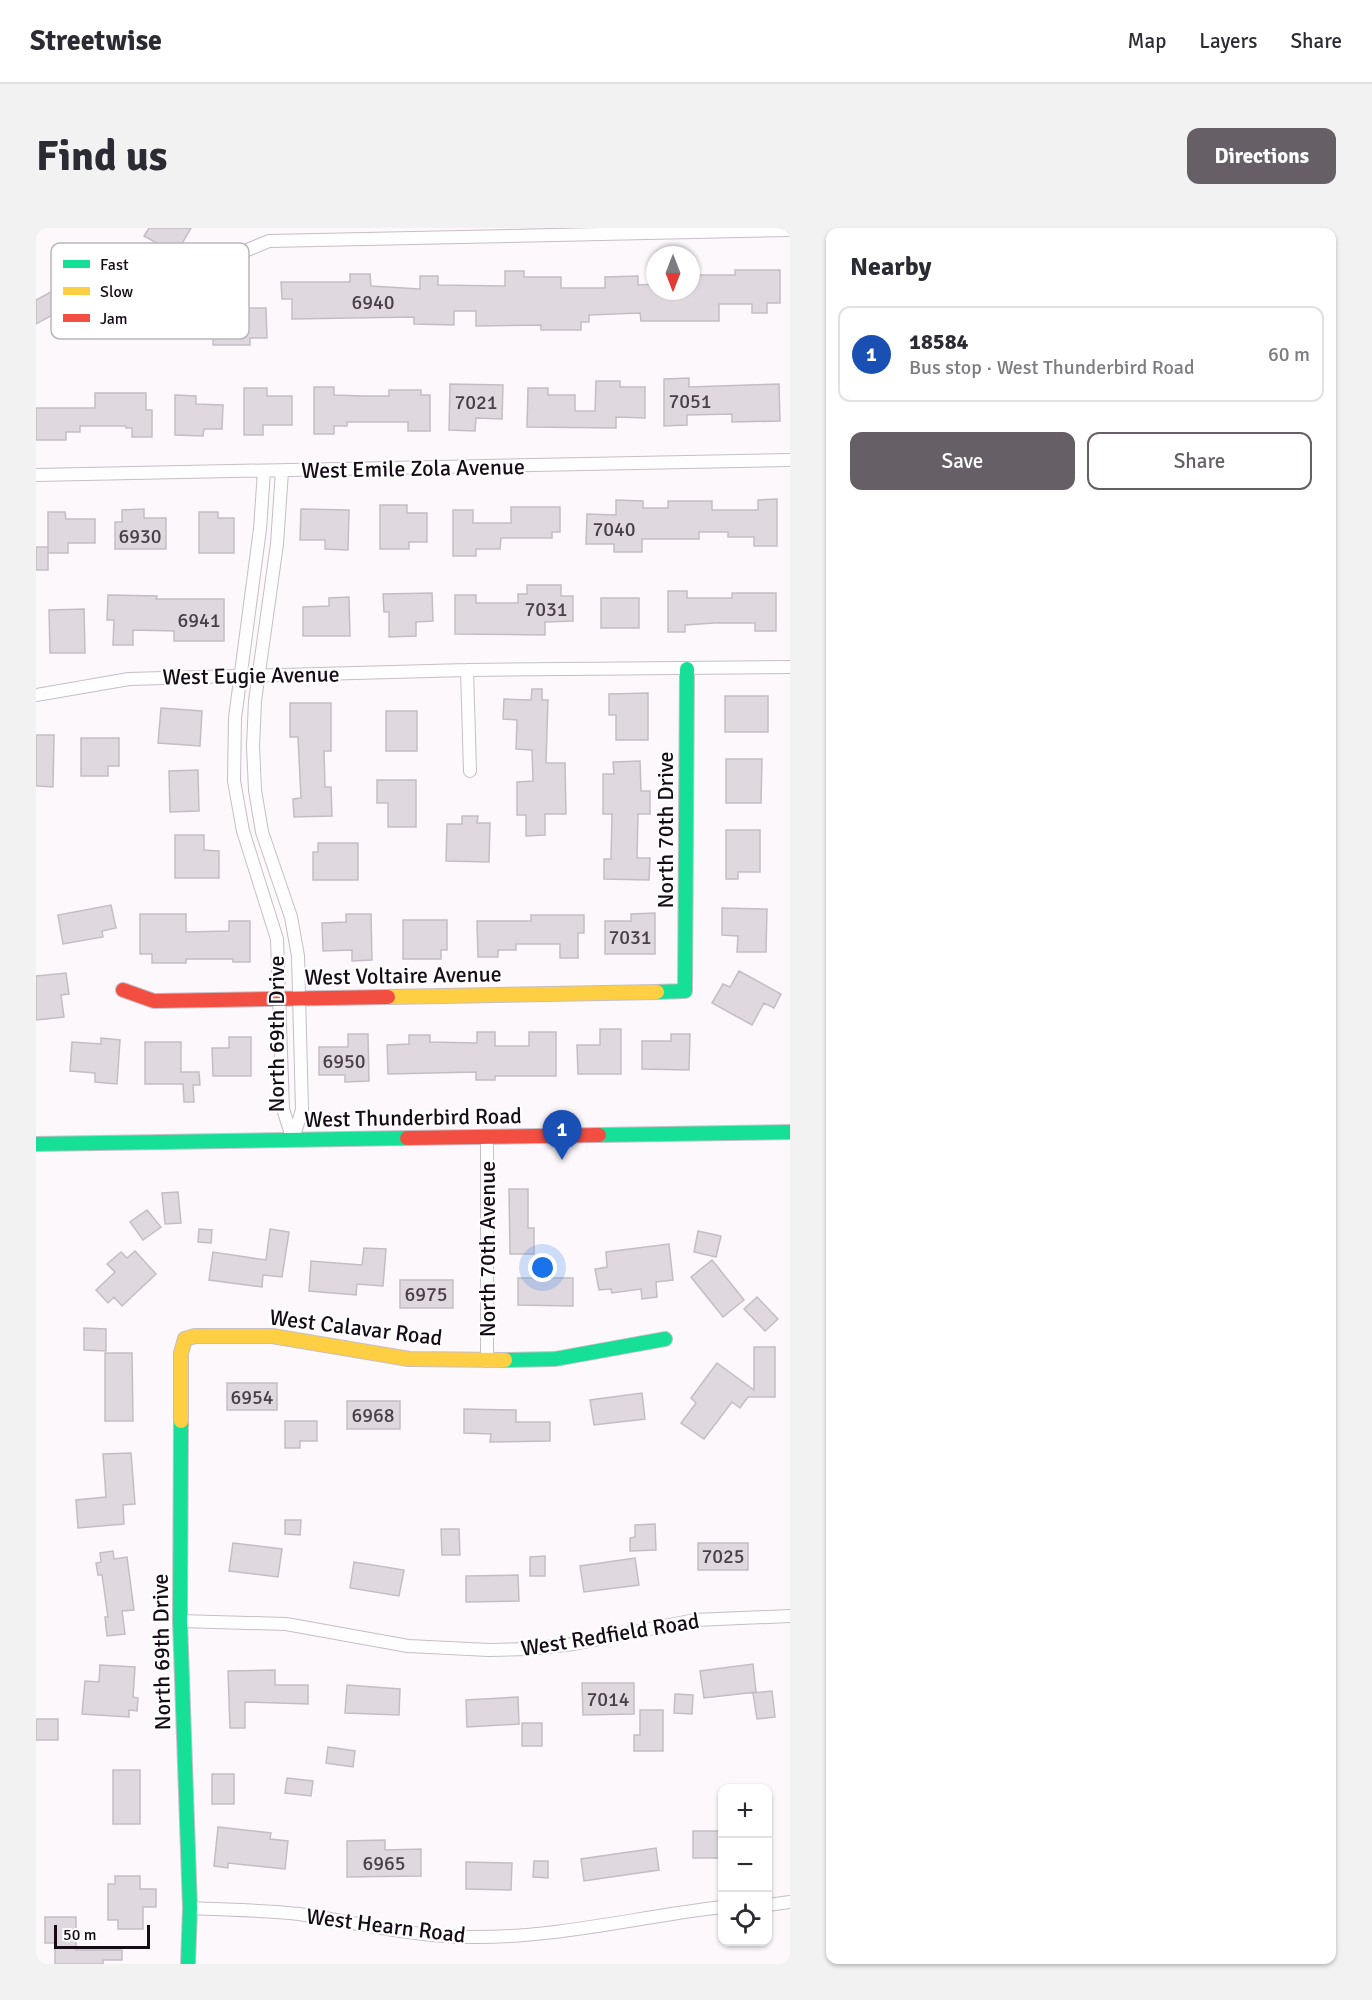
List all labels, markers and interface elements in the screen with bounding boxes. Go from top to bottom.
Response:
text: Streetwise [30,24,162,58]
text: Map [1128,28,1166,54]
text: Layers [1199,28,1257,54]
text: Share [1290,28,1342,54]
button: Directions [1187,128,1336,184]
text: Find us [36,131,167,182]
legend [51,243,249,339]
north arrow [646,246,700,300]
text: Nearby [850,251,931,283]
text: Fast [100,255,129,275]
text: Slow [100,282,134,302]
house number: 6940 [351,290,395,315]
text: Jam [100,309,128,329]
text: 18584 [909,328,968,355]
text: 1 [866,342,877,367]
text: 60 m [1268,342,1310,367]
text: Bus stop · West Thunderbird Road [909,355,1195,380]
house number: 7051 [668,389,712,414]
house number: 7021 [454,390,498,415]
button: Save [850,432,1075,490]
button: Share [1087,432,1312,490]
street label: West Emile Zola Avenue [301,453,525,484]
house number: 7040 [592,517,636,542]
house number: 6930 [118,524,162,549]
house number: 7031 [524,597,568,622]
house number: 6941 [177,608,221,633]
street label: West Eugie Avenue [162,660,340,691]
street label: North 70th Drive [652,752,679,908]
house number: 7031 [608,925,652,950]
street label: North 69th Drive [263,956,290,1112]
street label: West Voltaire Avenue [304,960,502,991]
house number: 6950 [322,1049,366,1074]
street label: West Thunderbird Road [304,1102,522,1133]
pin: 1 [542,1110,582,1160]
street label: North 70th Avenue [474,1161,501,1337]
your location [528,1253,557,1282]
house number: 6975 [404,1282,448,1307]
street label: West Calavar Road [268,1304,444,1351]
house number: 6954 [230,1385,274,1410]
house number: 6968 [351,1403,395,1428]
house number: 7025 [701,1544,745,1569]
street label: North 69th Drive [147,1573,176,1731]
street label: West Redfield Road [519,1607,701,1662]
house number: 7014 [586,1687,630,1712]
map controls [718,1784,772,1946]
button: + [718,1784,772,1838]
button: − [718,1838,772,1892]
house number: 6965 [362,1851,406,1876]
button: locate [718,1892,772,1946]
street label: West Hearn Road [305,1902,467,1949]
scale bar [54,1922,150,1950]
text: 50 m [63,1925,97,1945]

